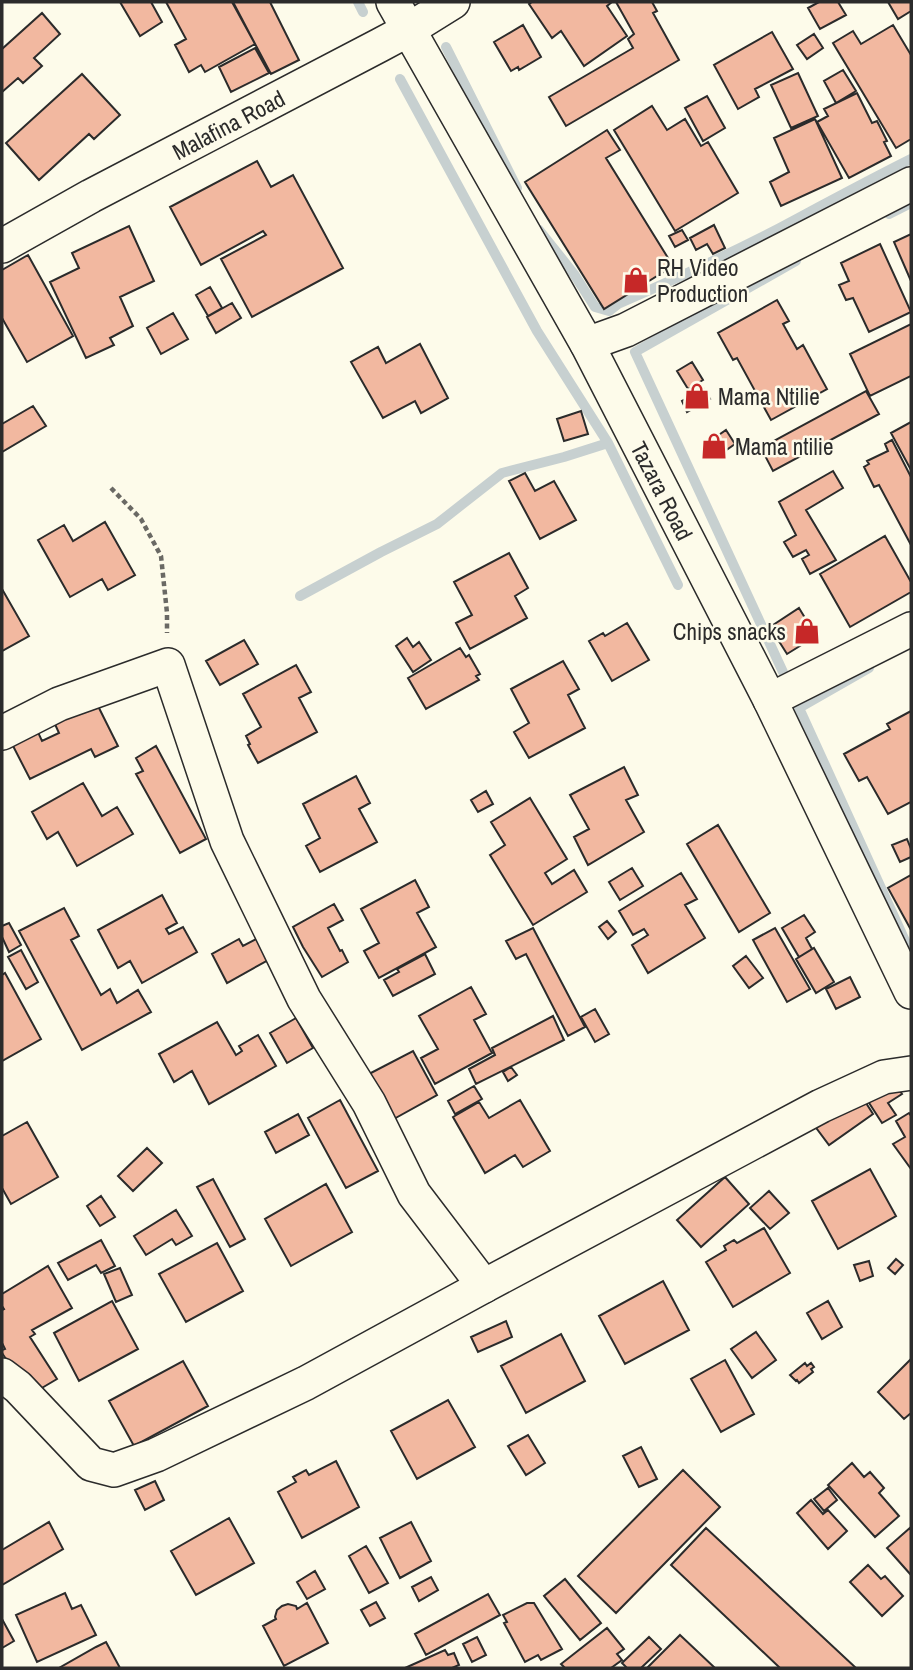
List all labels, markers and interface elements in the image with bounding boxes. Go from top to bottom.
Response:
street label: Malafina Road [167,82,290,166]
place label: RH Video Production [657,252,748,309]
shop icon: RH Video Production [621,265,651,295]
shop icon: Mama Ntilie [682,381,712,411]
place label: Mama Ntilie [718,381,820,412]
shop icon: Mama ntilie [699,431,729,461]
place label: Mama ntilie [735,431,834,462]
street label: Tazara Road [624,436,701,545]
place label: Chips snacks [673,616,786,647]
shop icon: Chips snacks [792,616,822,646]

